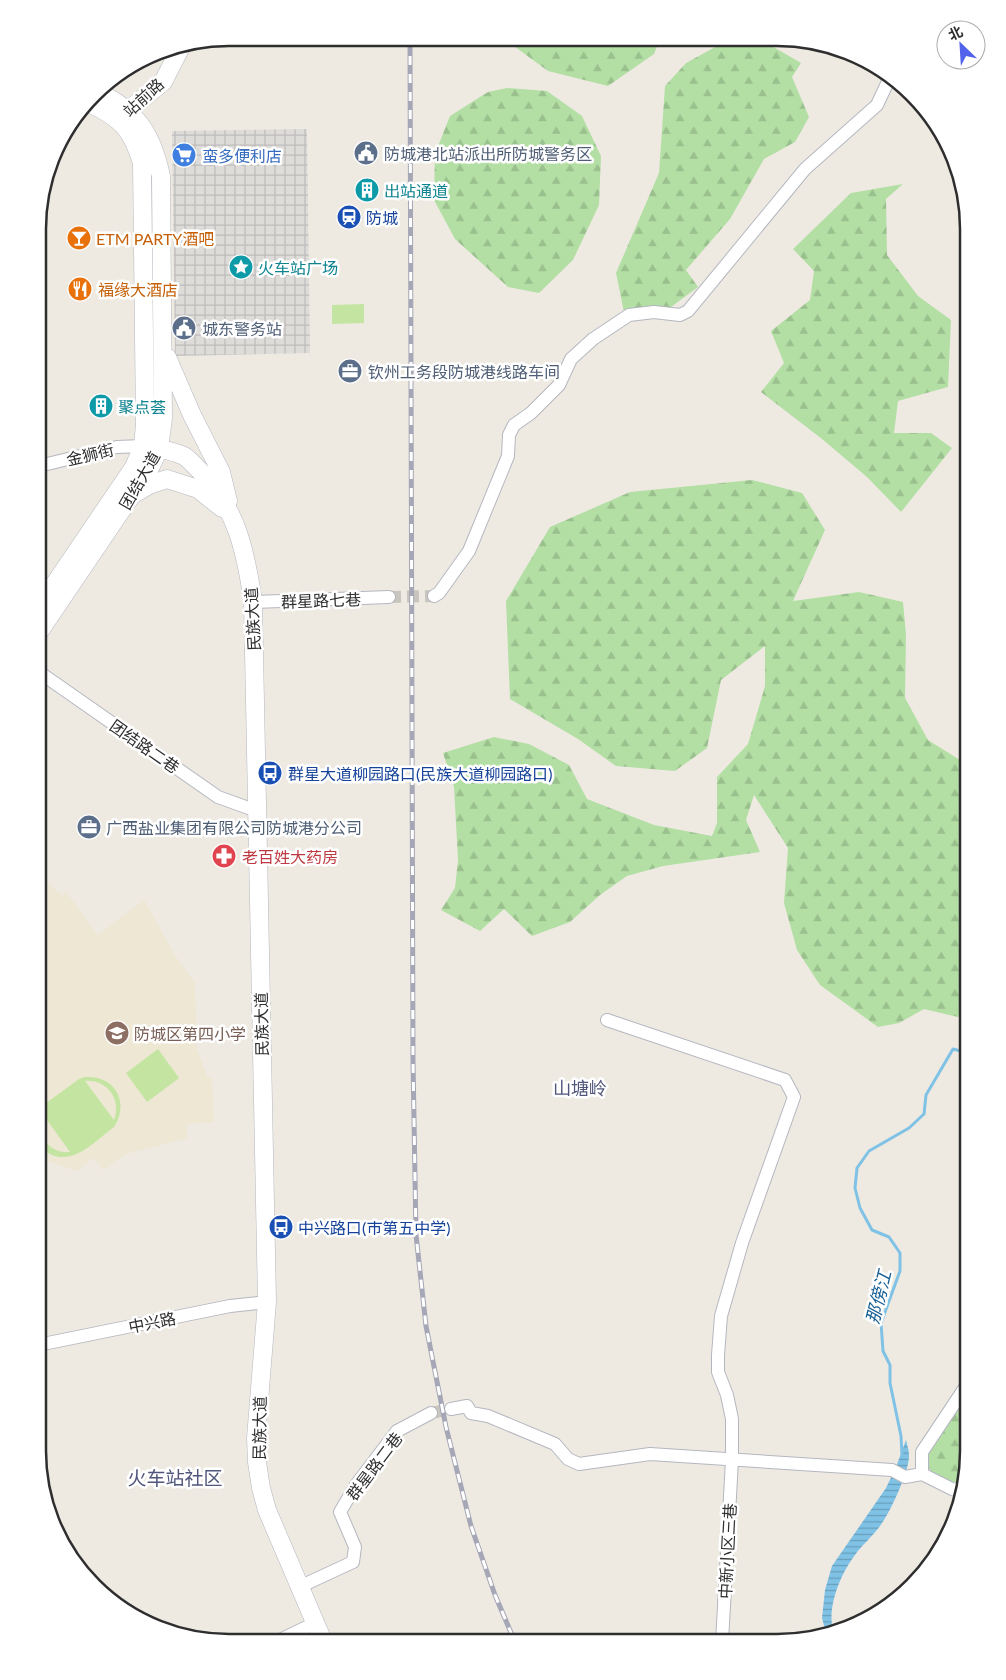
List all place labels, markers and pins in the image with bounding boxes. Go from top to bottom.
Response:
public building icon: 防城港北站派出所防城警务区 [353,140,379,166]
supermarket icon: 蛮多便利店 [171,142,197,168]
place label: 防城港北站派出所防城警务区 [384,144,592,163]
place label: 蛮多便利店 [202,146,282,165]
building icon: 出站通道 [354,177,380,203]
place label: 出站通道 [384,181,448,200]
station icon: 防城 [336,204,362,230]
place label: 防城 [366,208,398,227]
bar icon: ETM PARTY酒吧 [66,225,92,251]
place label: ETM PARTY酒吧 [96,229,214,248]
place icon: 火车站广场 [228,254,254,280]
place label: 火车站广场 [258,258,338,277]
restaurant icon: 福缘大酒店 [67,276,93,302]
place label: 福缘大酒店 [98,280,178,299]
public building icon: 城东警务站 [171,315,197,341]
place label: 城东警务站 [202,319,282,338]
office icon: 钦州工务段防城港线路车间 [337,358,363,384]
place label: 钦州工务段防城港线路车间 [368,362,560,381]
building icon: 聚点荟 [88,393,114,419]
place label: 聚点荟 [118,397,166,416]
bus stop icon: 群星大道柳园路口(民族大道柳园路口) [257,760,283,786]
place label: 群星大道柳园路口(民族大道柳园路口) [288,764,553,783]
office icon: 广西盐业集团有限公司防城港分公司 [76,814,102,840]
place label: 广西盐业集团有限公司防城港分公司 [106,818,362,837]
pharmacy icon: 老百姓大药房 [211,843,237,869]
place label: 老百姓大药房 [242,847,338,866]
school or university icon: 防城区第四小学 [104,1020,130,1046]
place label: 防城区第四小学 [134,1024,246,1043]
bus stop icon: 中兴路口(巿第五中学) [268,1214,294,1240]
place label: 中兴路口(巿第五中学) [298,1218,451,1237]

